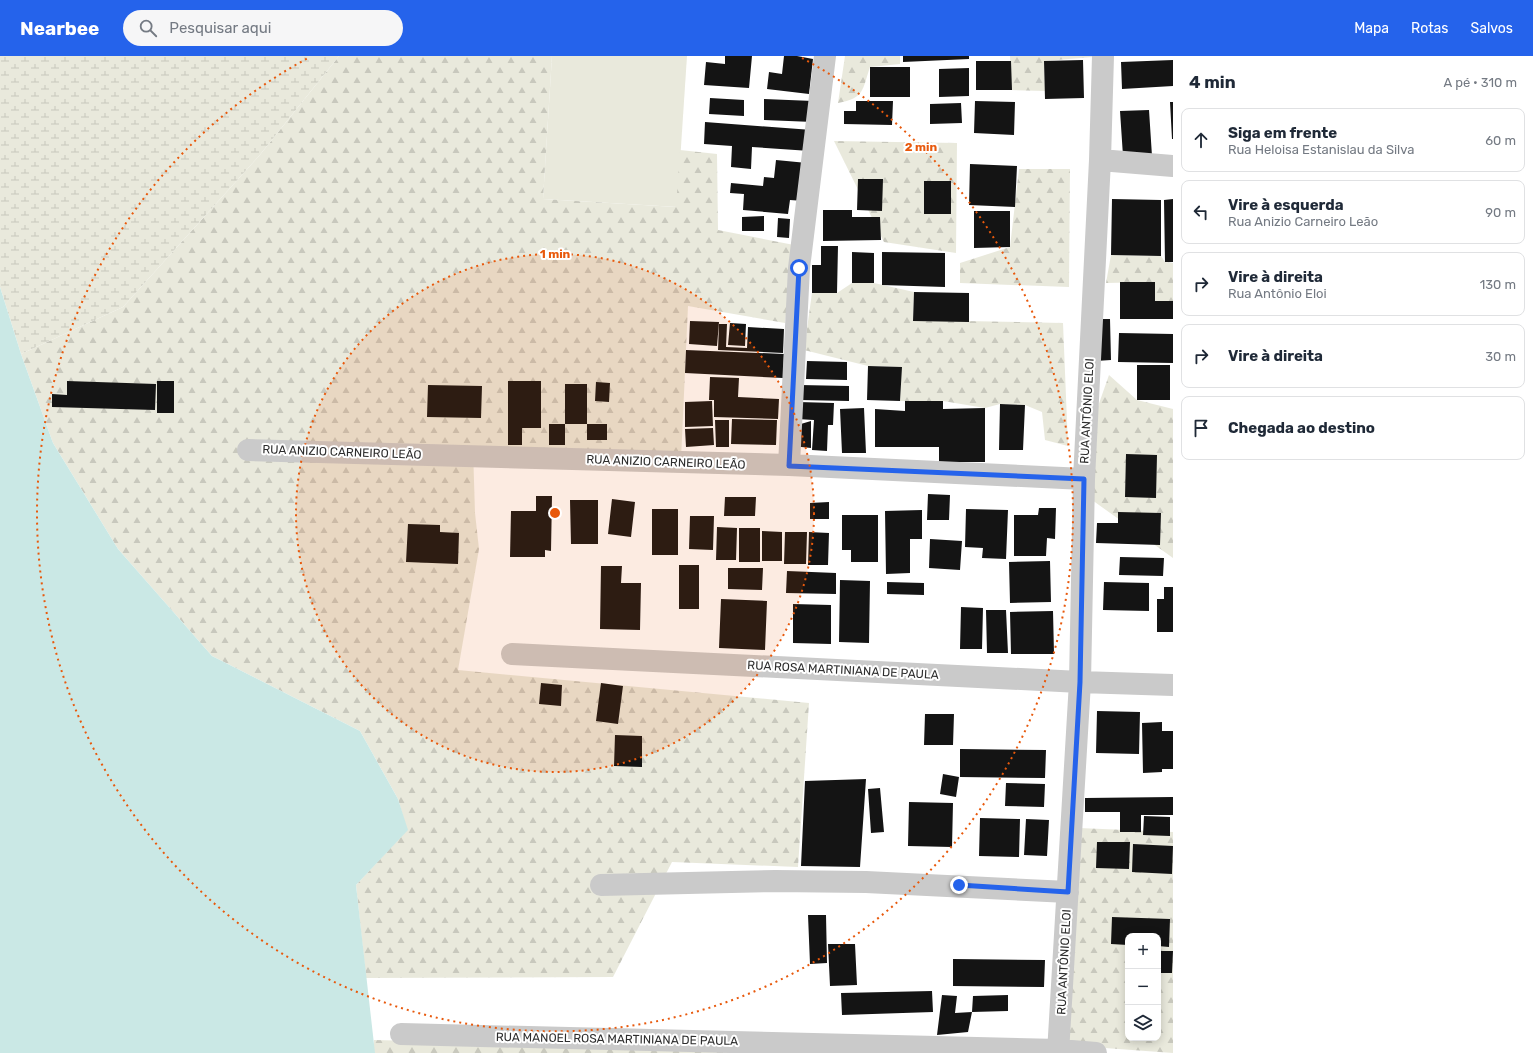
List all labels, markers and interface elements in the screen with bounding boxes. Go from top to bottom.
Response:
search box [123,10,403,46]
text: Nearbee [20,17,99,40]
icon: search [137,17,159,39]
text: Pesquisar aqui [169,19,271,37]
text: Mapa [1354,20,1389,37]
text: Rotas [1411,20,1448,37]
text: Salvos [1470,20,1513,37]
text: 4 min [1189,72,1236,92]
text: A pé · 310 m [1444,75,1517,90]
text: Siga em frente [1228,124,1337,142]
icon: ahead [1190,129,1212,151]
text: 60 m [1485,133,1516,148]
text: 2 min [905,140,938,154]
text: Rua Heloisa Estanislau da Silva [1228,142,1414,157]
text: Vire à esquerda [1228,196,1344,214]
icon: left [1190,201,1212,223]
text: 90 m [1485,205,1516,220]
text: Rua Anizio Carneiro Leão [1228,214,1378,229]
text: 1 min [540,247,571,261]
route start [790,259,808,277]
text: Vire à direita [1228,268,1323,286]
icon: right [1190,273,1212,295]
text: 130 m [1480,277,1516,292]
text: Rua Antônio Eloi [1228,286,1327,301]
icon: right [1190,345,1212,367]
text: Vire à direita [1228,347,1323,365]
text: 30 m [1485,349,1516,364]
street label: RUA ANTÔNIO ELOI [1077,358,1097,464]
icon: arrive [1190,417,1212,439]
text: Chegada ao destino [1228,419,1375,437]
street label: RUA ANIZIO CARNEIRO LEÃO [262,442,422,462]
street label: RUA ANIZIO CARNEIRO LEÃO [586,452,746,472]
centre of rings [548,506,562,520]
street label: RUA ROSA MARTINIANA DE PAULA [747,658,939,682]
route end [950,876,968,894]
street label: RUA ANTÔNIO ELOI [1054,909,1074,1015]
map controls [1125,933,1161,1041]
button: + [1125,933,1161,969]
button: − [1125,969,1161,1005]
button: layers [1125,1005,1161,1041]
street label: RUA MANOEL ROSA MARTINIANA DE PAULA [496,1030,738,1048]

